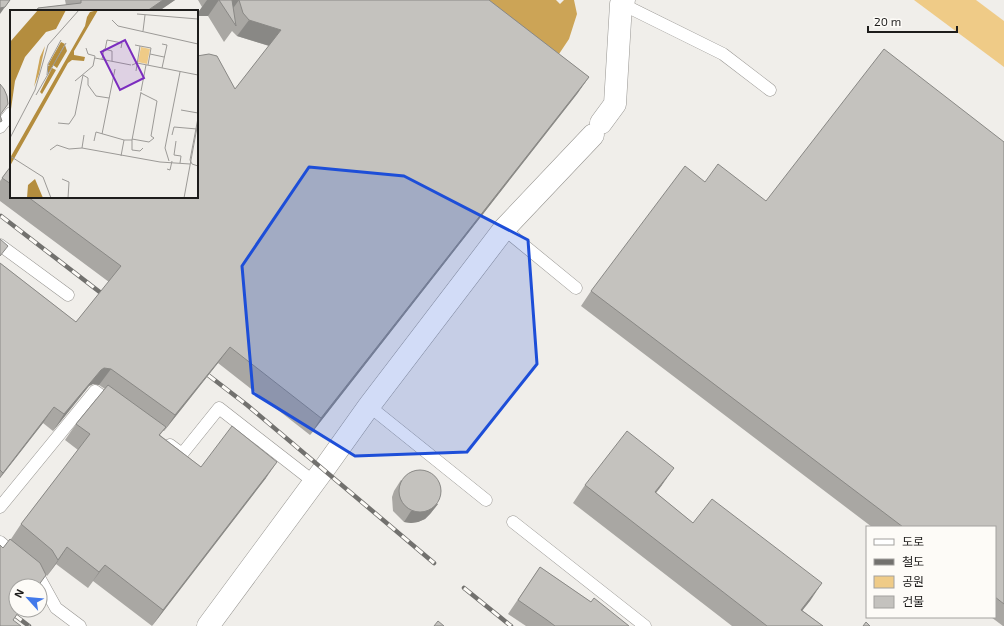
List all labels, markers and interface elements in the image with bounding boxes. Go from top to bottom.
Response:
scale bar [868,8,957,34]
inset map [10,10,198,198]
text: 20 m [874,14,901,28]
legend [866,526,996,618]
text: 도로 [902,534,924,548]
text: 철도 [902,554,924,568]
text: 공원 [902,574,924,588]
north arrow [8,578,48,618]
text: N [11,587,26,600]
text: 건물 [902,594,924,608]

